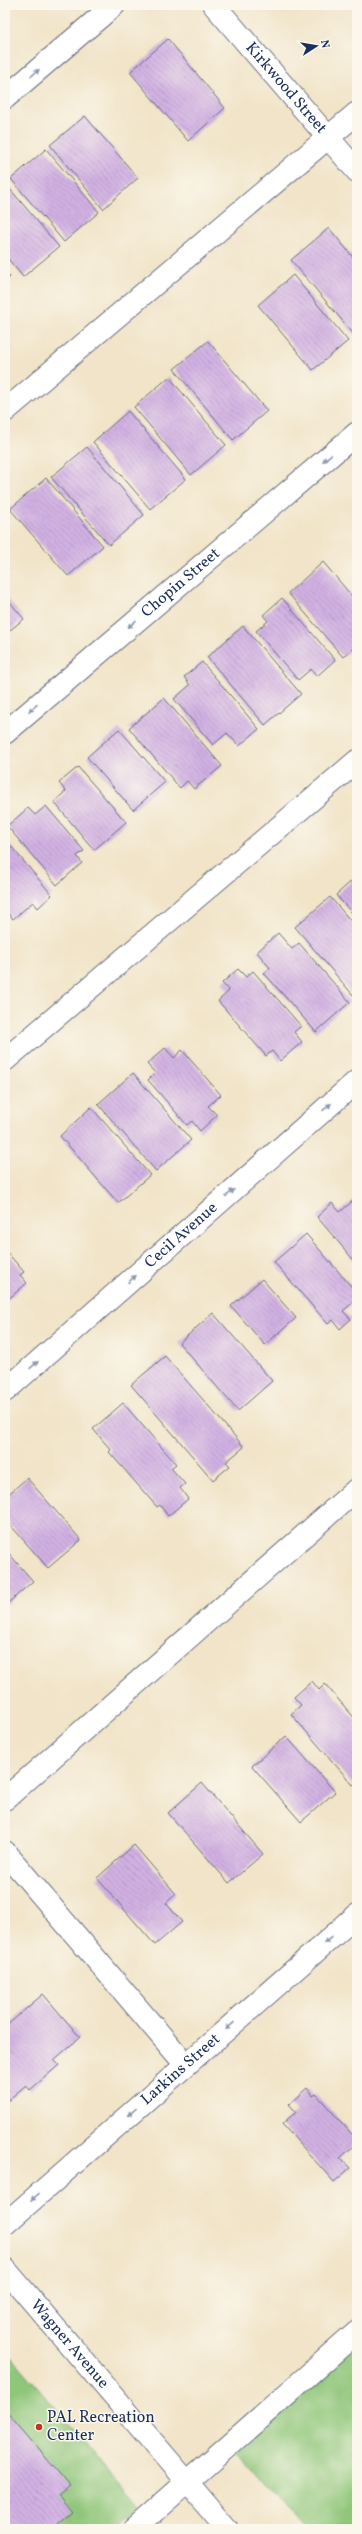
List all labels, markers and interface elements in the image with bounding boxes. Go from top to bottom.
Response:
north arrow [296,26,336,66]
street label: Kirkwood Street [240,38,332,139]
text: N [316,39,332,50]
one-way arrow [29,68,40,77]
one-way arrow [322,454,333,463]
street label: Chopin Street [137,543,225,623]
one-way arrow [127,620,138,629]
one-way arrow [28,704,39,713]
one-way arrow [322,1103,333,1112]
one-way arrow [224,1189,235,1198]
street label: Cecil Avenue [140,1198,223,1274]
one-way arrow [127,1274,137,1284]
one-way arrow [29,1360,40,1369]
one-way arrow [322,1936,333,1945]
one-way arrow [225,2022,235,2031]
street label: Larkins Street [136,2029,226,2110]
one-way arrow [127,2107,138,2116]
one-way arrow [29,2193,40,2202]
street label: Wagner Avenue [25,2295,114,2393]
place label: PAL Recreation Center [47,2407,155,2447]
marker: PAL Recreation Center [34,2422,44,2432]

